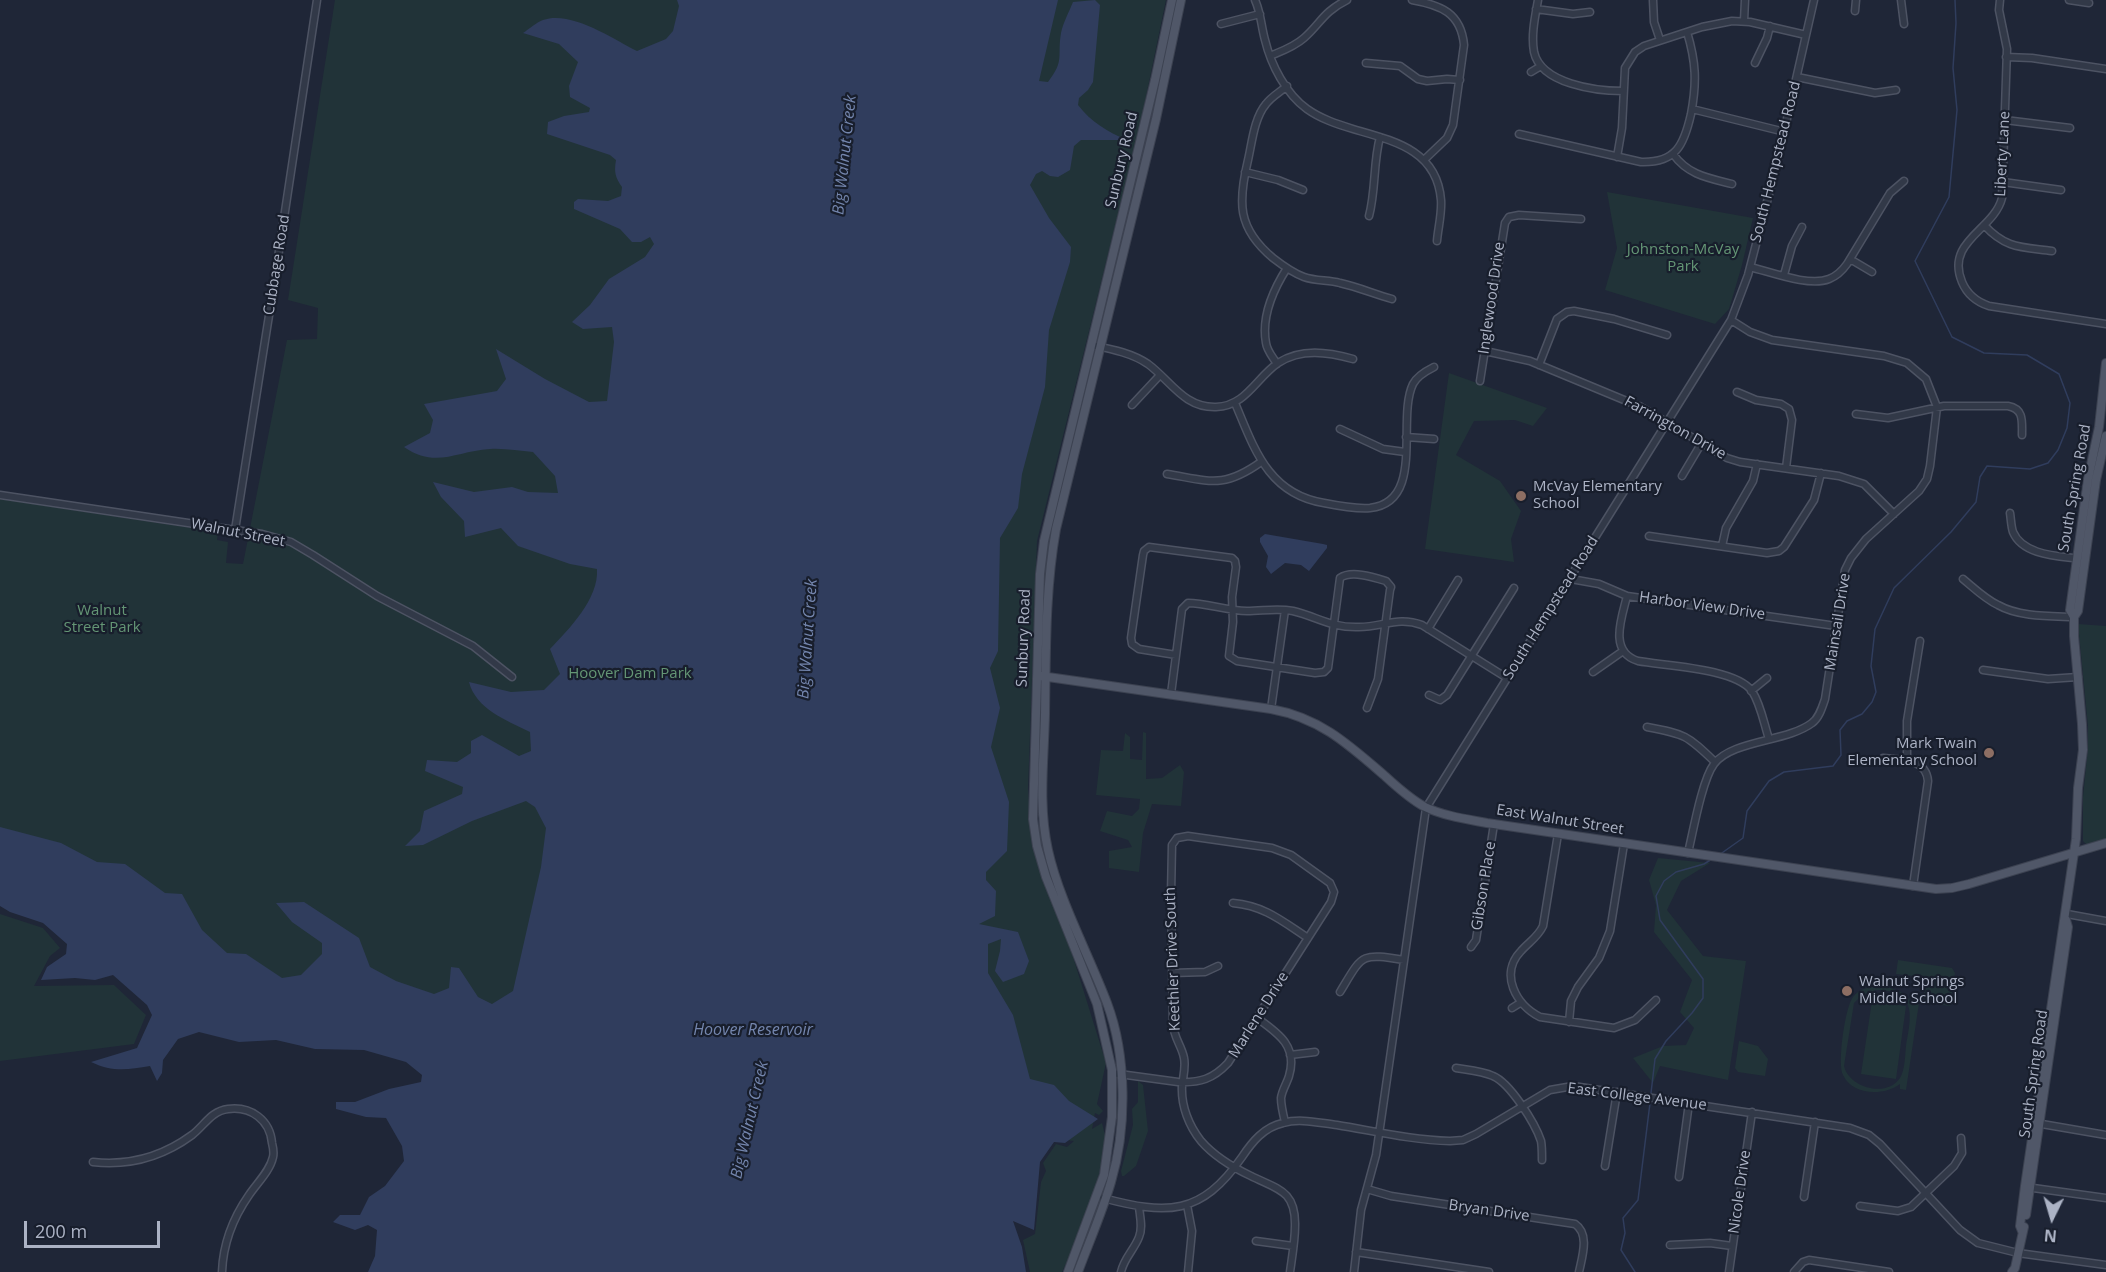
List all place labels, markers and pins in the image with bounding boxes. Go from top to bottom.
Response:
place label: McVay Elementary School [1533,478,1662,513]
marker: McVay Elementary School [1514,489,1528,503]
place label: Mark Twain Elementary School [1847,735,1977,770]
marker: Mark Twain Elementary School [1982,746,1996,760]
place label: Walnut Springs Middle School [1859,973,1964,1008]
marker: Walnut Springs Middle School [1840,984,1854,998]

